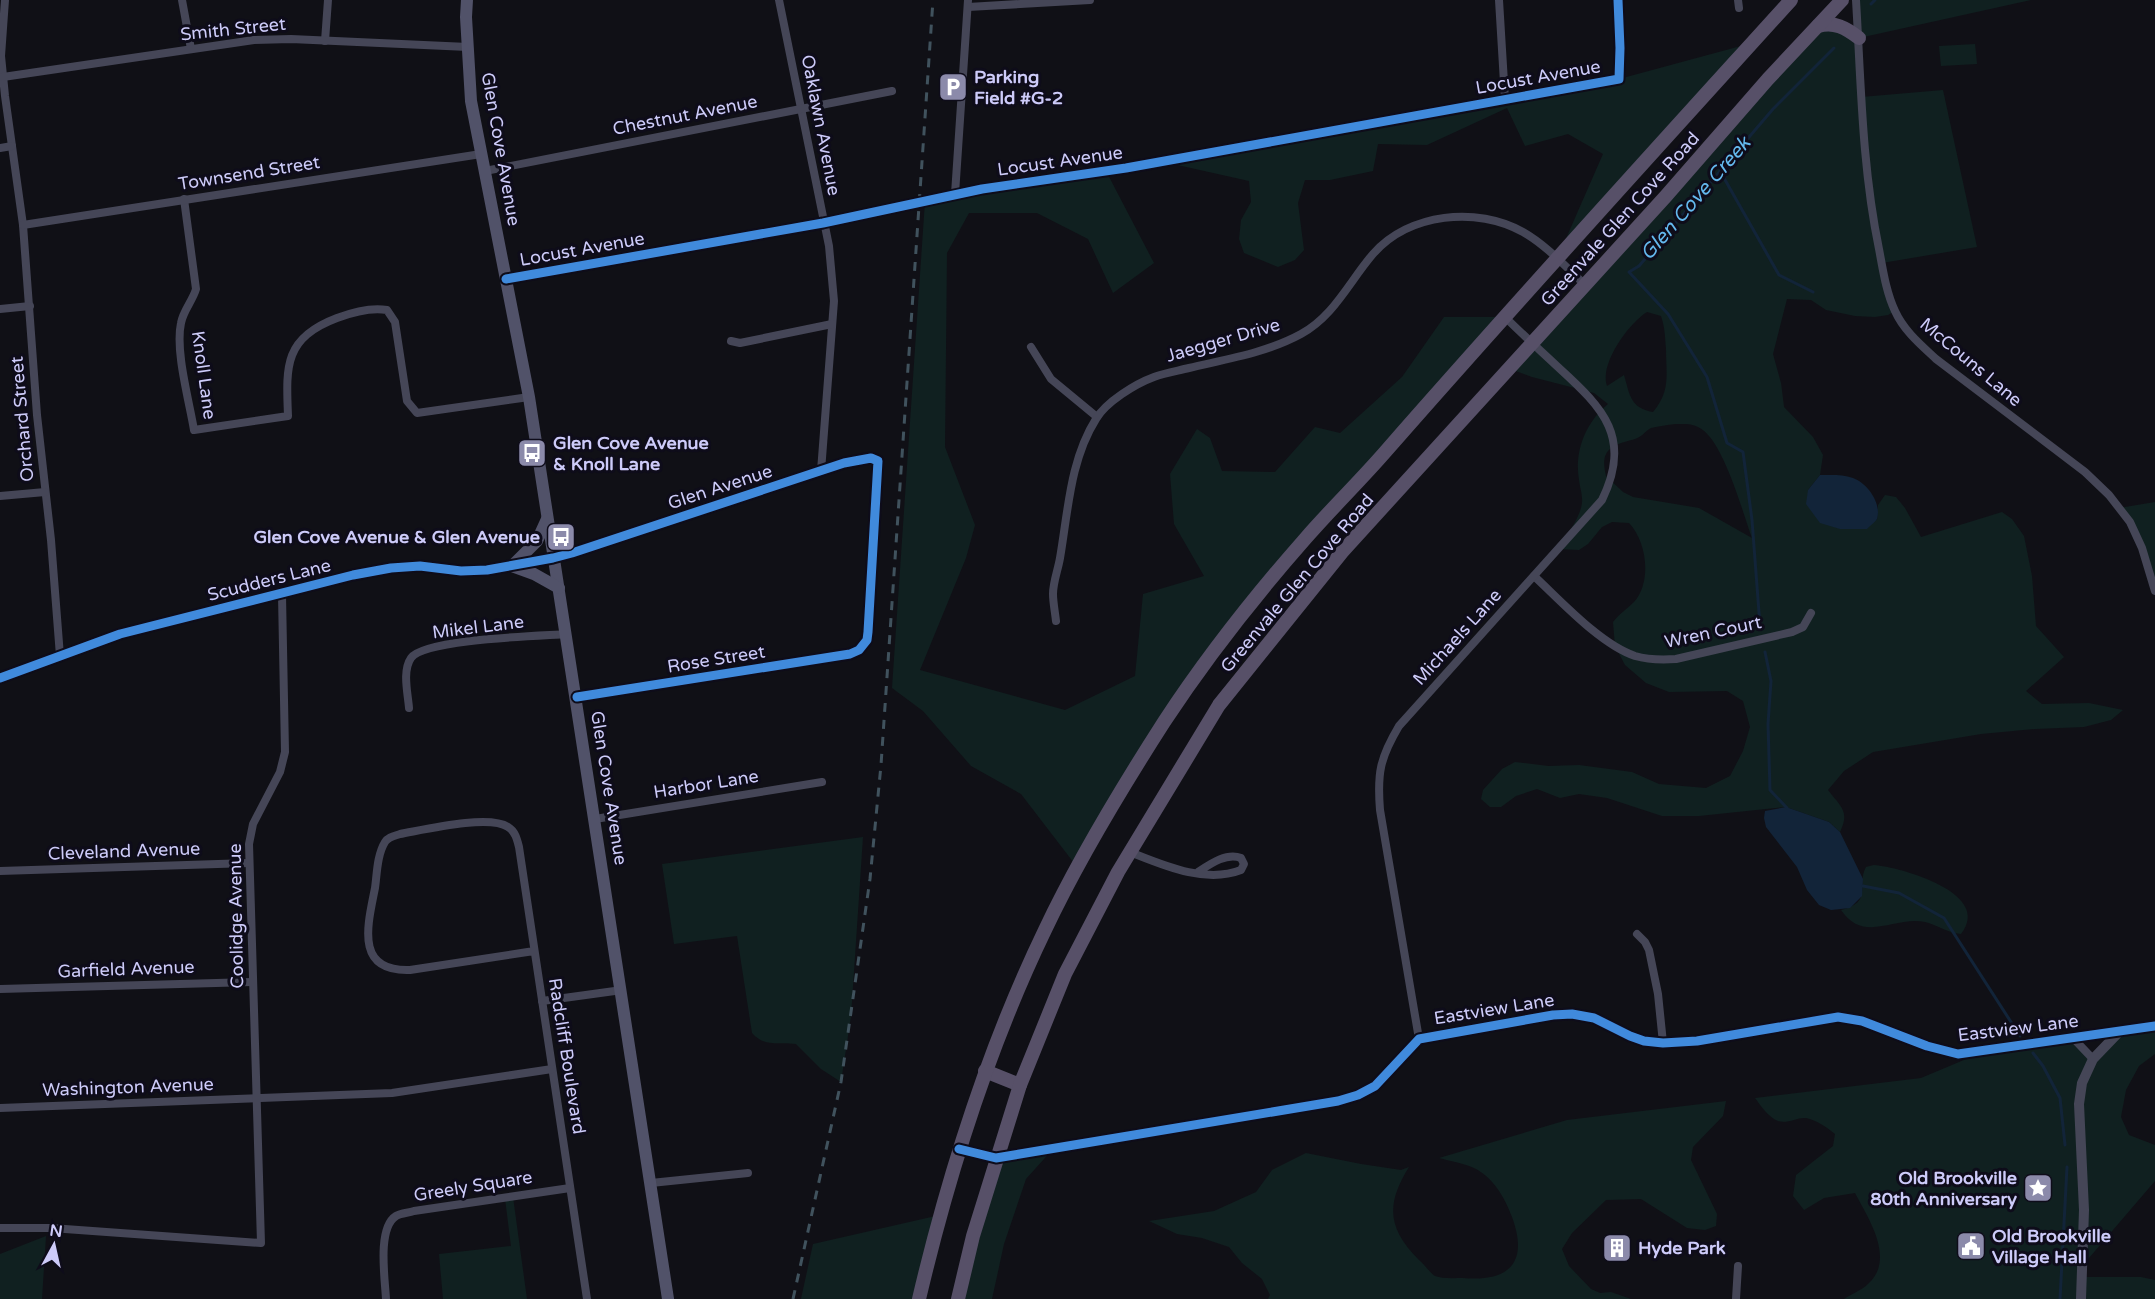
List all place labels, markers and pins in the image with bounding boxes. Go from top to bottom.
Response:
place label: Parking Field #G-2 [974,66,1063,109]
parking icon: Parking Field #G-2 [937,71,969,103]
place label: Glen Cove Avenue & Knoll Lane [553,432,709,475]
bus stop icon: Glen Cove Avenue & Knoll Lane [516,437,548,469]
bus stop icon: Glen Cove Avenue & Glen Avenue [545,521,577,553]
place label: Glen Cove Avenue & Glen Avenue [253,526,540,548]
place label: Old Brookville 80th Anniversary [1870,1167,2017,1210]
place icon: Old Brookville 80th Anniversary [2022,1172,2054,1204]
place label: Old Brookville Village Hall [1992,1225,2111,1268]
public building icon: Old Brookville Village Hall [1955,1230,1987,1262]
building icon: Hyde Park [1601,1232,1633,1264]
place label: Hyde Park [1638,1237,1726,1259]

